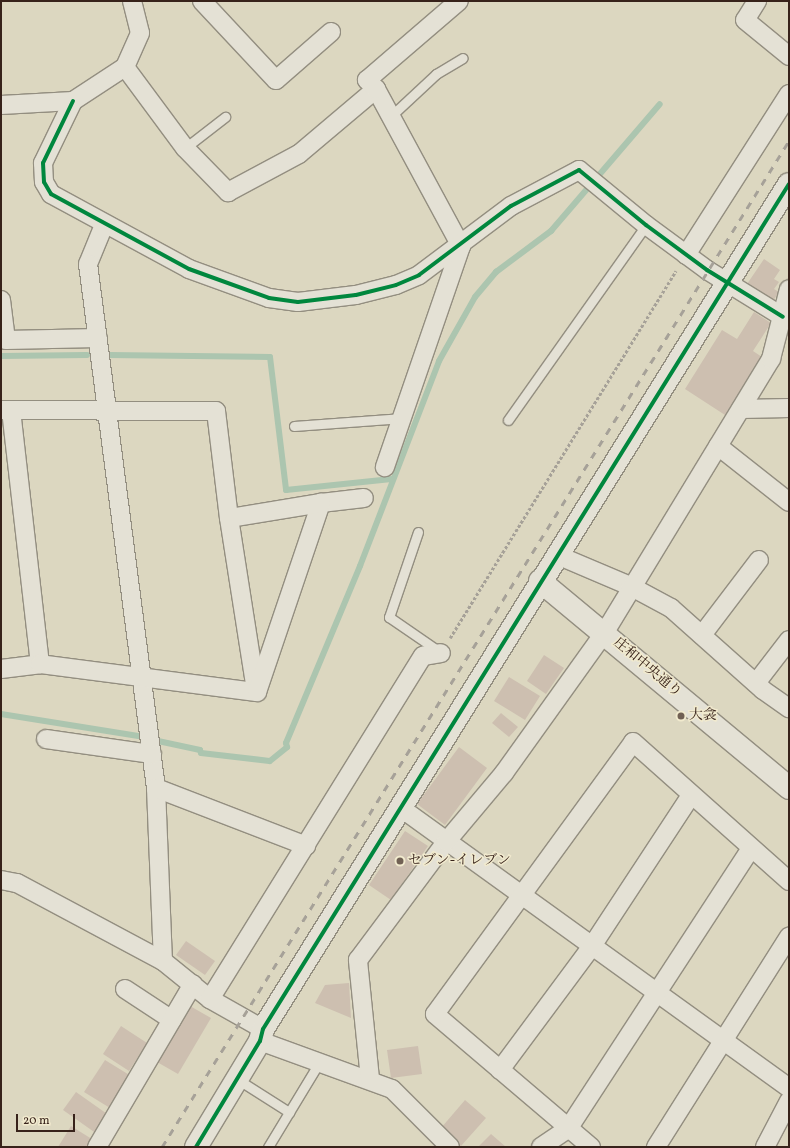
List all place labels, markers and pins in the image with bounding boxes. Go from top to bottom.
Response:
place label: 大衾 [689,708,717,724]
marker: 大衾 [676,711,686,721]
place label: セブン-イレブン [408,853,512,869]
marker: セブン-イレブン [395,856,405,866]

